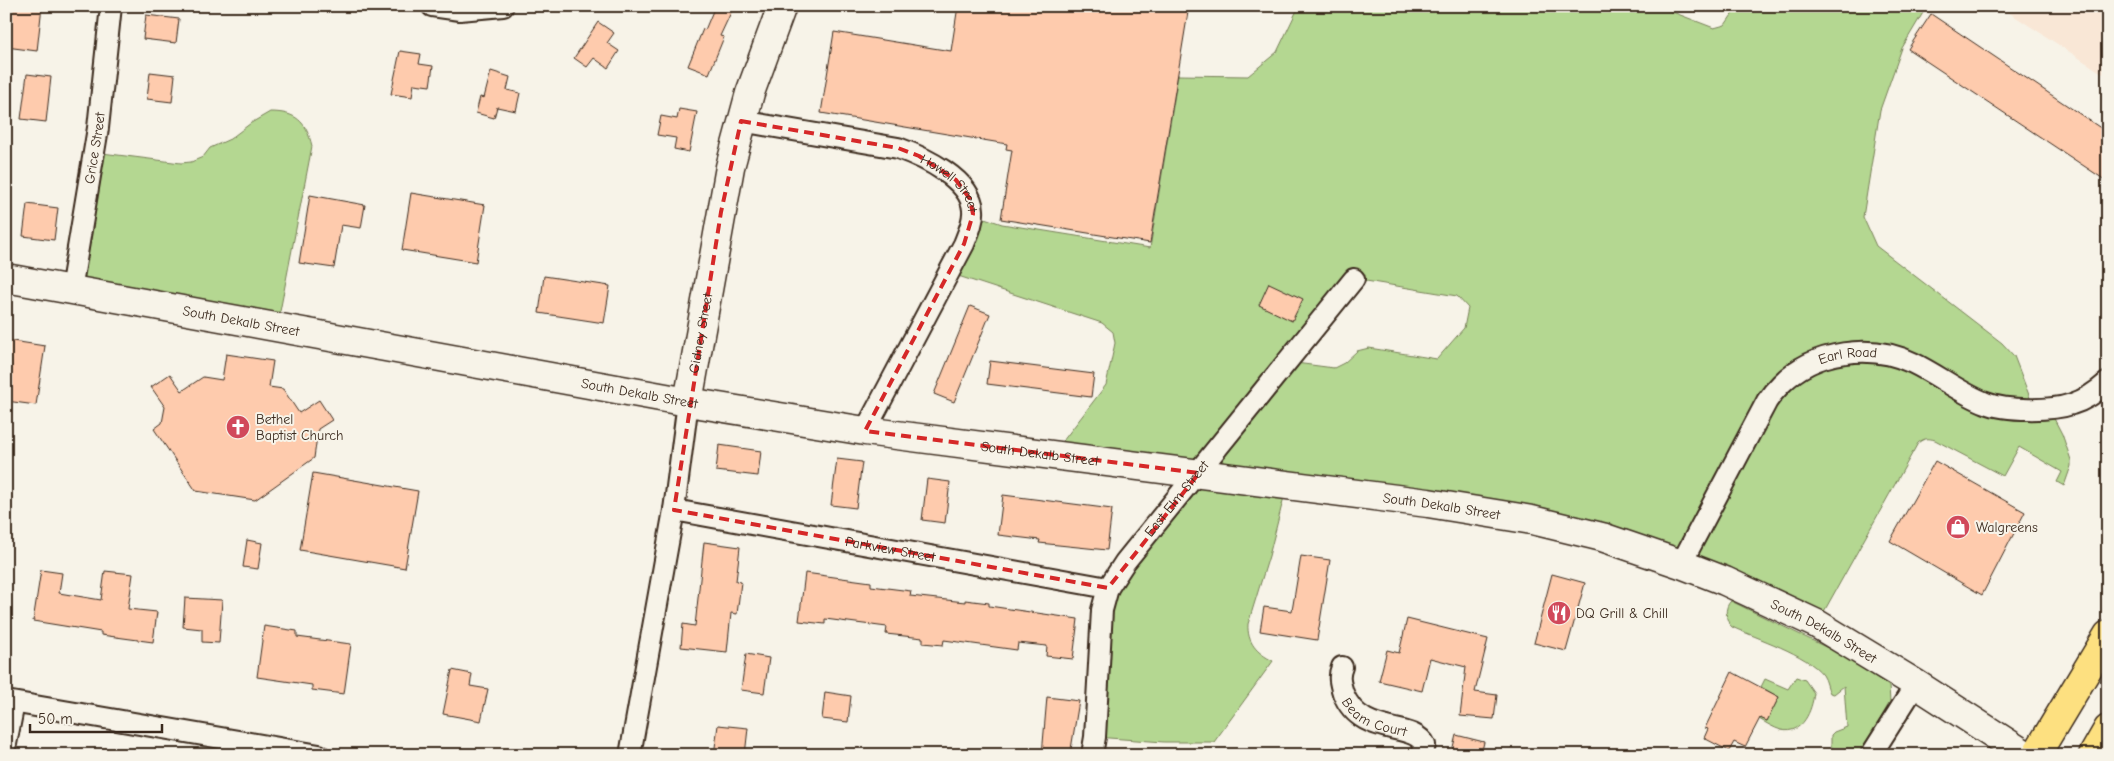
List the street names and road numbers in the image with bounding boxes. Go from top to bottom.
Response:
street label: Grice Street [81,110,109,185]
street label: Howell Street [917,151,981,214]
street label: Gidney Street [685,291,717,375]
street label: South Dekalb Street [181,302,302,340]
street label: Earl Road [1816,344,1878,368]
street label: South Dekalb Street [580,375,700,413]
street label: South Dekalb Street [980,438,1101,470]
street label: East Elm Street [1141,457,1213,540]
street label: South Dekalb Street [1382,489,1502,524]
street label: Parkview Street [844,533,938,566]
street label: South Dekalb Street [1768,596,1881,668]
street label: Beam Court [1338,695,1410,741]

